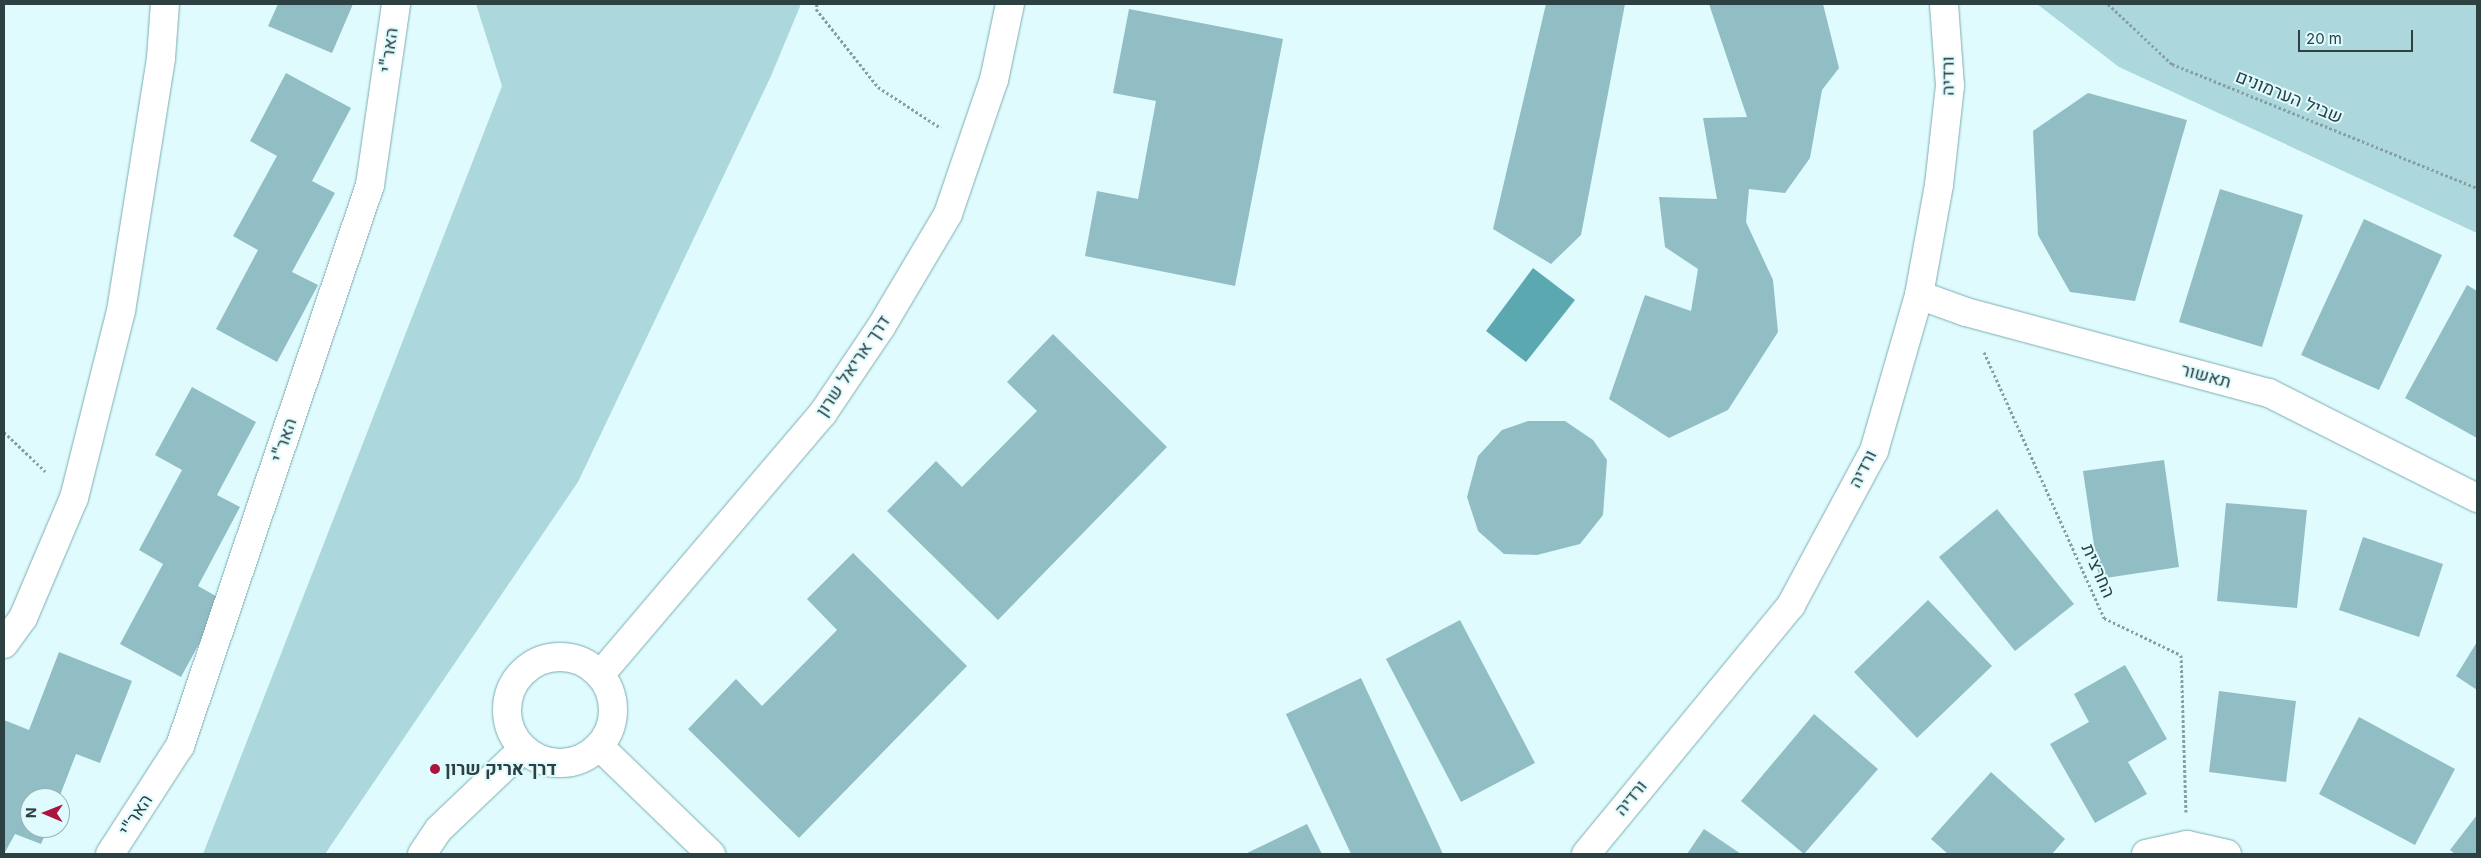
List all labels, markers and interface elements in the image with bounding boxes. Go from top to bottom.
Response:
scale bar [2301,20,2416,52]
street label: האר"י [375,26,403,74]
text: 20 m [2306,29,2342,48]
street label: ורדיה [1937,56,1959,96]
street label: שביל הערמונים [2232,66,2346,128]
street label: דרך אריאל שרון [811,311,895,421]
street label: תאשור [2178,359,2234,393]
street label: האר"י [266,415,302,465]
street label: ורדיה [1844,446,1882,492]
street label: החרצית [2077,541,2119,601]
place label: דרך אריק שרון [445,758,557,780]
marker: דרך אריק שרון [429,763,441,775]
street label: ורדיה [1610,776,1652,820]
north arrow [20,788,70,838]
street label: האר"י [115,790,157,840]
text: N [22,807,39,818]

